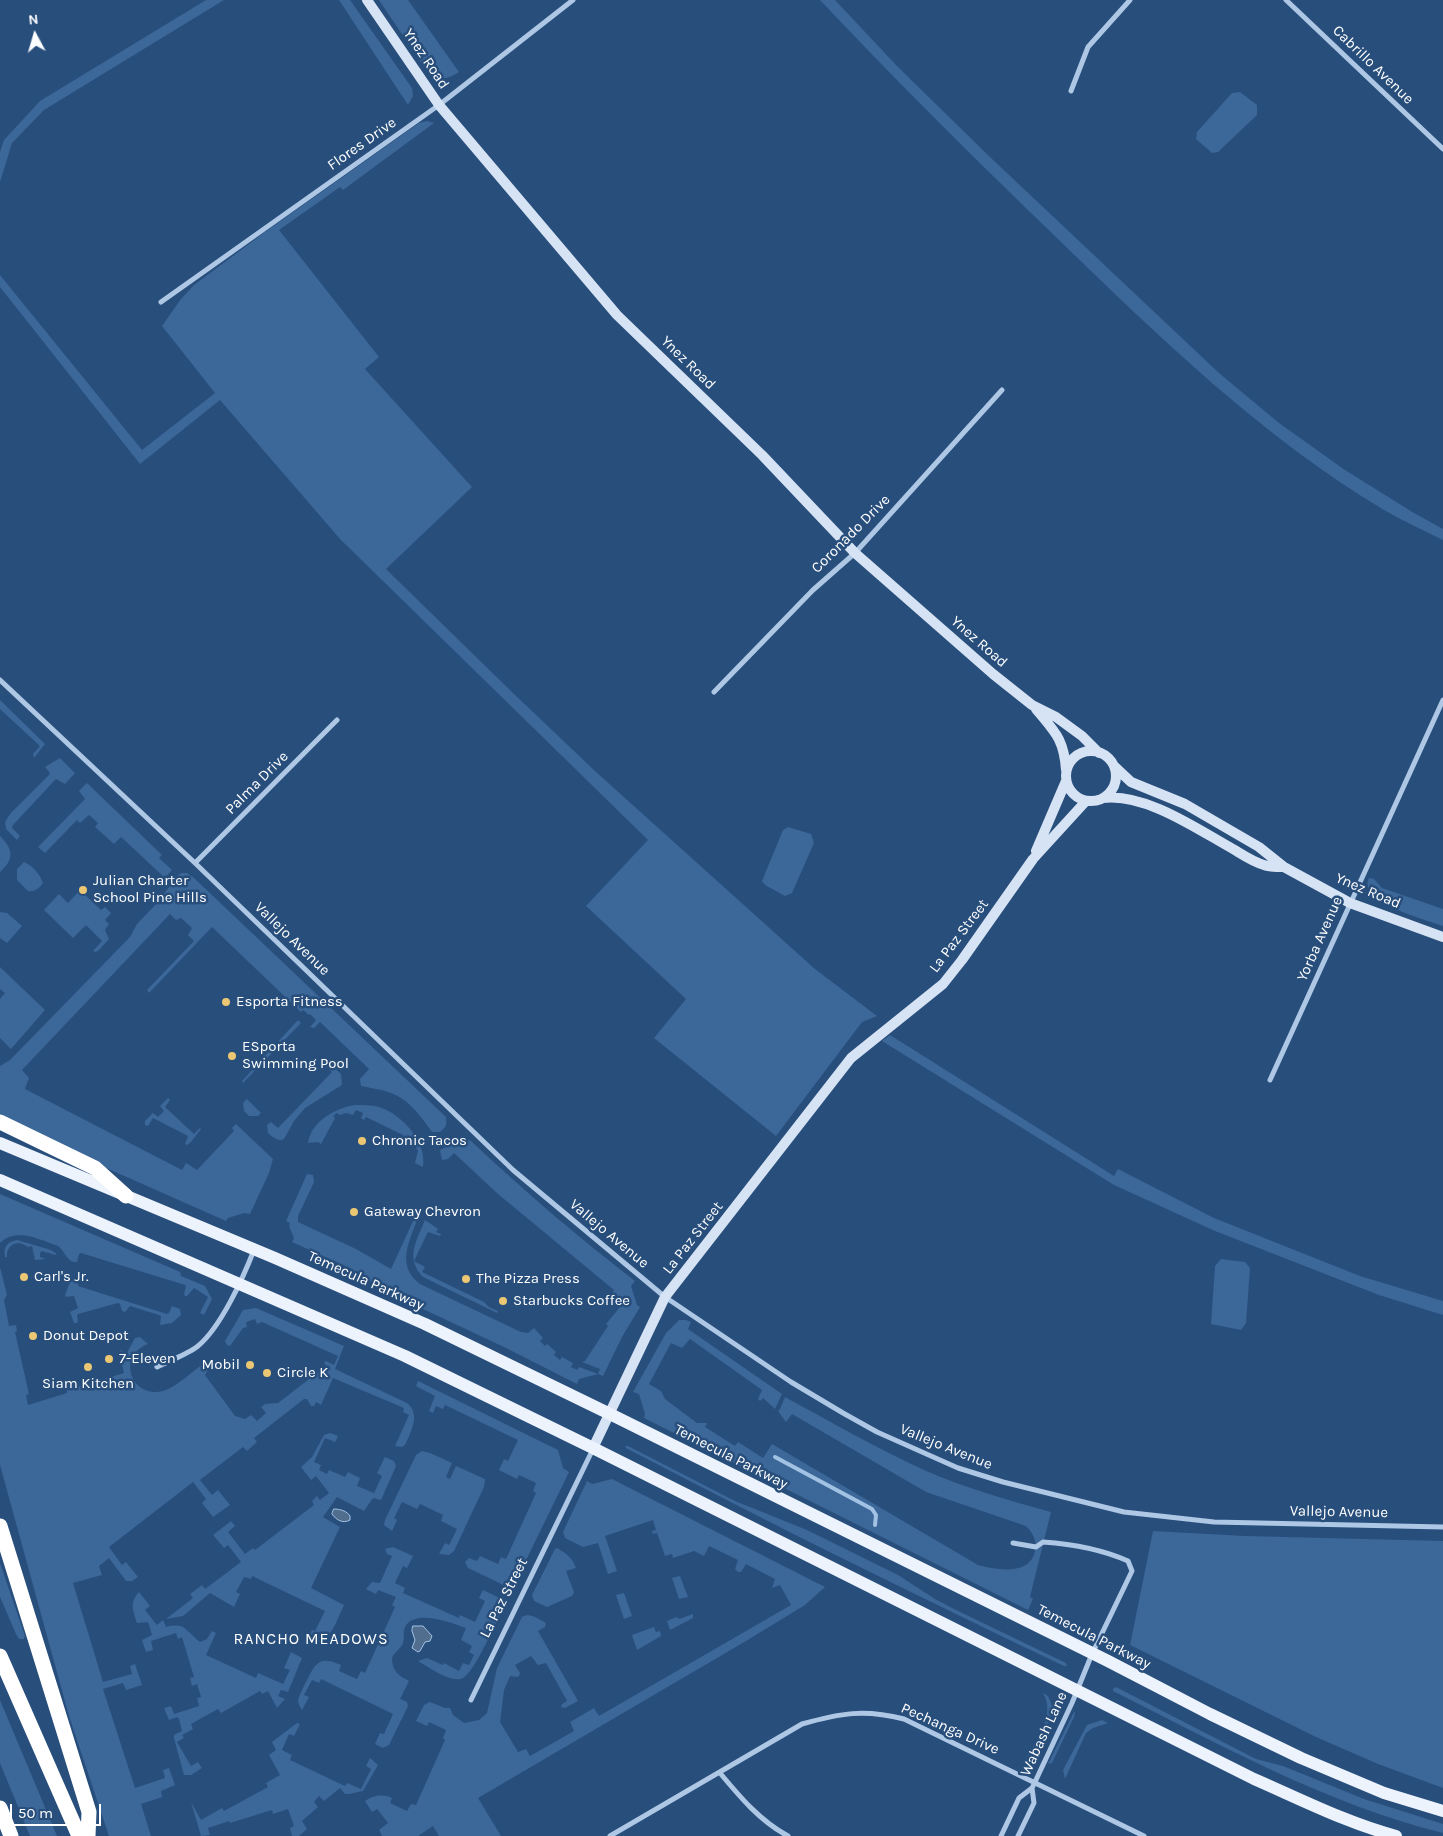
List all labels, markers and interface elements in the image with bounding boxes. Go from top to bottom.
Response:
north arrow [10,10,60,60]
text: N [27,11,39,29]
street label: Cabrillo Avenue [1329,22,1417,108]
street label: Ynez Road [399,25,453,93]
street label: Flores Drive [324,114,400,174]
street label: Ynez Road [657,332,719,394]
street label: Coronado Drive [808,491,894,577]
street label: Ynez Road [947,613,1011,671]
street label: Palma Drive [222,748,292,818]
street label: Ynez Road [1333,869,1403,913]
place label: Julian Charter School Pine Hills [93,872,207,907]
marker: Julian Charter School Pine Hills [77,884,89,896]
street label: Yorba Avenue [1293,894,1347,984]
street label: La Paz Street [926,896,992,976]
street label: Vallejo Avenue [250,898,334,980]
place label: Esporta Fitness [236,993,343,1011]
marker: Esporta Fitness [220,996,232,1008]
place label: ESporta Swimming Pool [242,1038,349,1073]
marker: ESporta Swimming Pool [226,1050,238,1062]
place label: Chronic Tacos [372,1132,467,1150]
marker: Chronic Tacos [356,1135,368,1147]
street label: Vallejo Avenue [566,1196,652,1272]
street label: La Paz Street [659,1198,727,1278]
place label: Gateway Chevron [364,1203,481,1221]
marker: Gateway Chevron [348,1206,360,1218]
street label: Temecula Parkway [305,1247,427,1315]
place label: Carl's Jr. [34,1268,89,1286]
place label: The Pizza Press [476,1270,580,1288]
marker: Carl's Jr. [18,1271,30,1283]
marker: The Pizza Press [460,1273,472,1285]
place label: Starbucks Coffee [513,1292,630,1310]
marker: Starbucks Coffee [497,1295,509,1307]
place label: Donut Depot [43,1327,129,1345]
marker: Donut Depot [27,1330,39,1342]
place label: 7-Eleven [119,1350,176,1368]
marker: 7-Eleven [103,1353,115,1365]
place label: Mobil [202,1356,240,1374]
marker: Mobil [244,1359,256,1371]
marker: Siam Kitchen [82,1361,94,1373]
place label: Circle K [277,1364,328,1382]
marker: Circle K [261,1367,273,1379]
place label: Siam Kitchen [42,1375,134,1393]
street label: Vallejo Avenue [897,1420,995,1474]
street label: Temecula Parkway [671,1421,791,1493]
street label: Vallejo Avenue [1290,1502,1388,1522]
street label: La Paz Street [476,1555,532,1641]
street label: Temecula Parkway [1034,1601,1154,1673]
district label: RANCHO MEADOWS [232,1629,390,1649]
street label: Wabash Lane [1017,1689,1071,1779]
street label: Pechanga Drive [898,1699,1002,1759]
scale bar [12,1794,104,1826]
text: 50 m [18,1804,53,1822]

